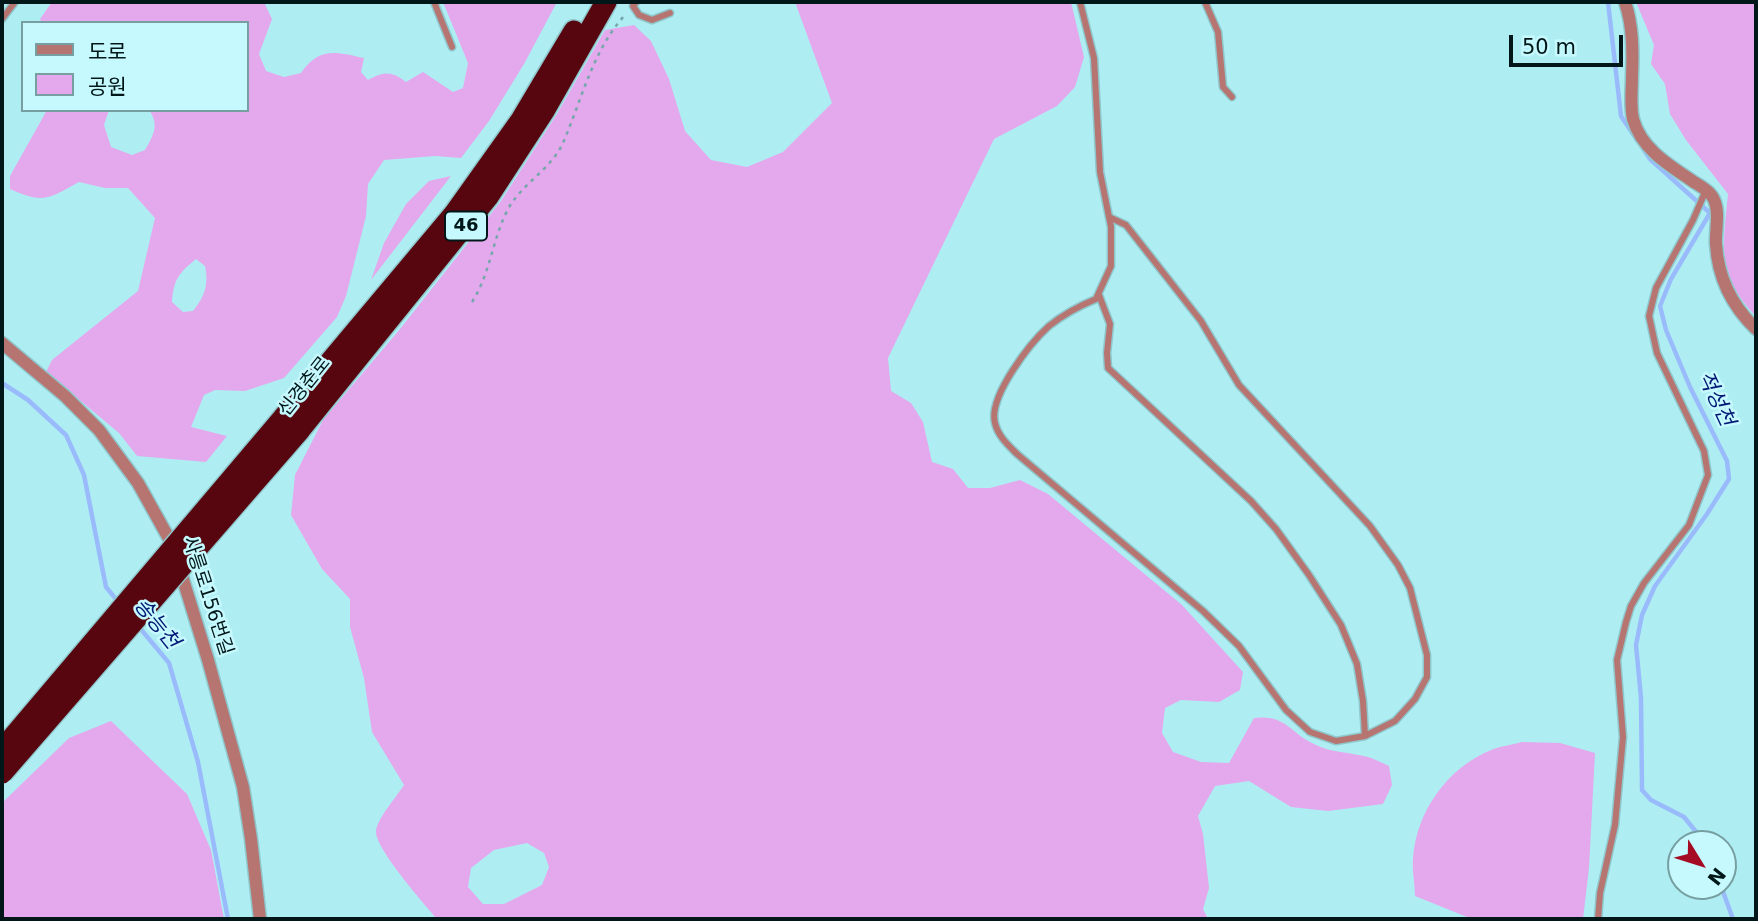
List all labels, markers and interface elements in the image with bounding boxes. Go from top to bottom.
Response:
legend [21,21,248,112]
scale bar [1513,21,1627,65]
text: 50 m [1522,35,1576,59]
text: 도로 [88,40,127,64]
text: 공원 [88,75,127,99]
road number: 46 [445,211,487,240]
street label: 신경춘로 [274,353,336,421]
water label: 적성천 [1691,367,1739,431]
street label: 사릉로156번길 [177,534,237,658]
water label: 송능천 [128,594,184,654]
north arrow [1667,830,1737,900]
text: N [1703,864,1731,890]

